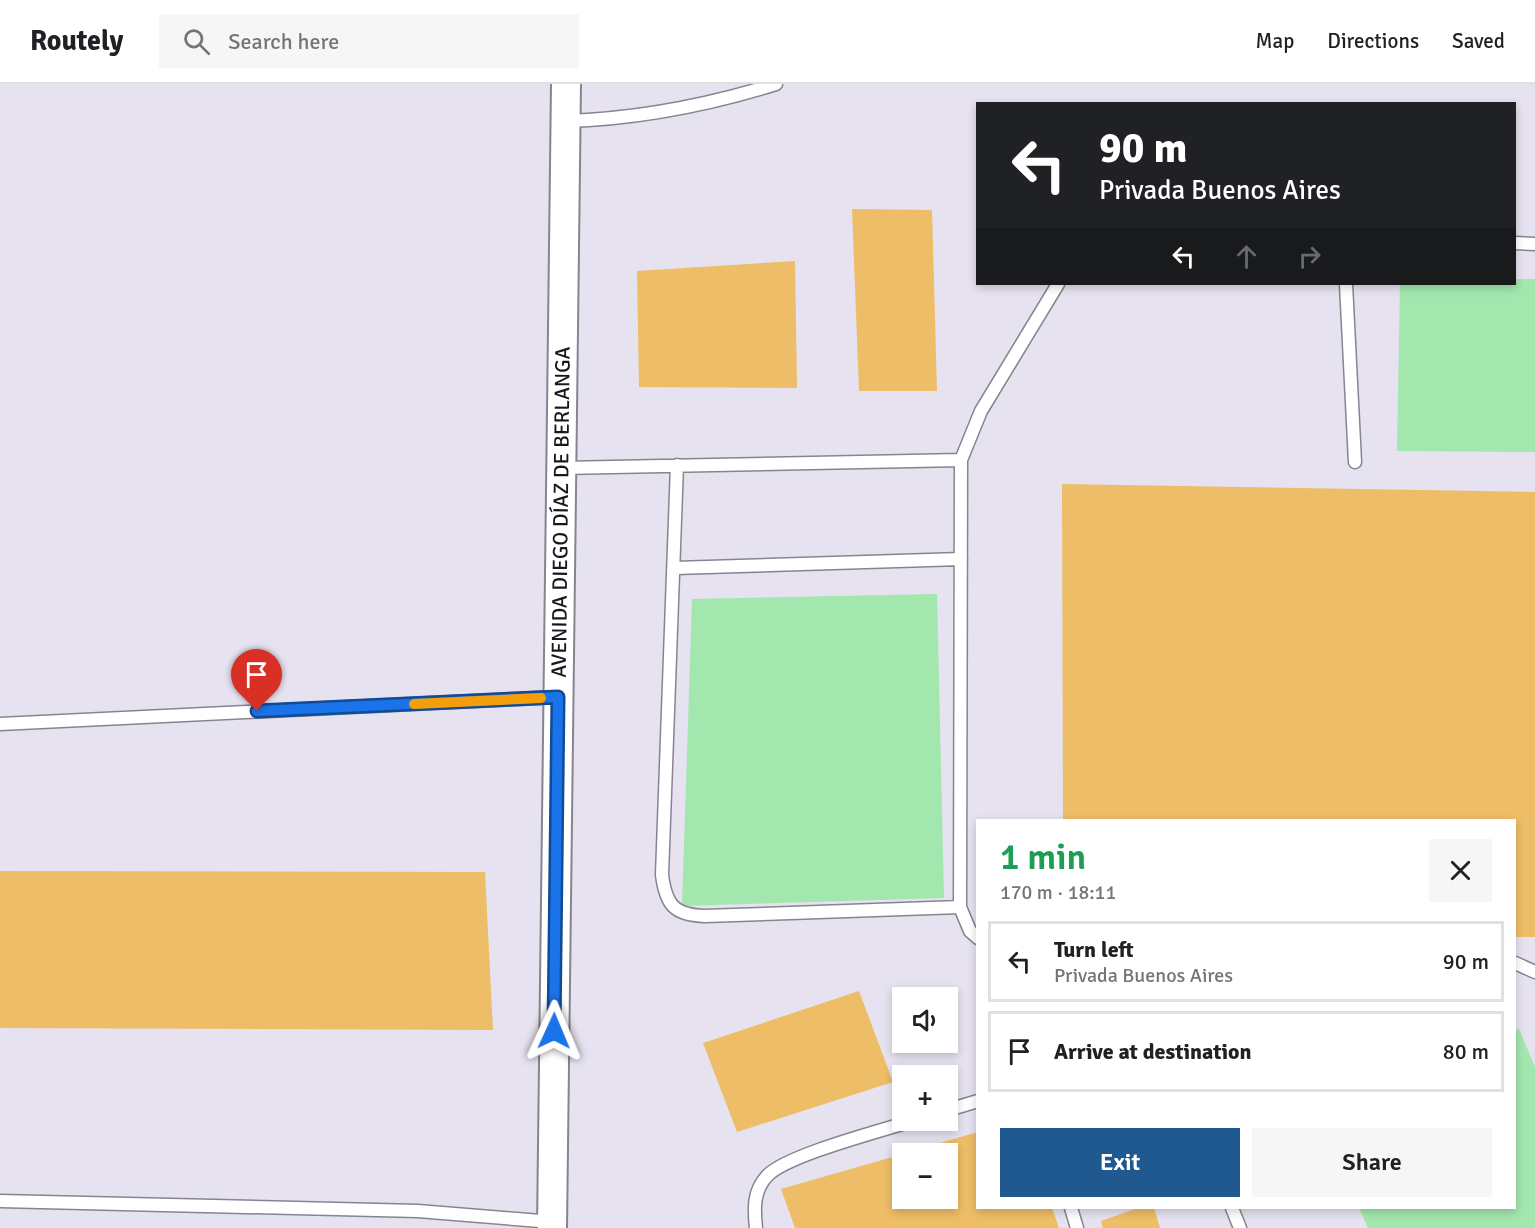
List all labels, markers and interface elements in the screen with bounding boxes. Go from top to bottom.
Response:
search box [159,14,579,68]
text: Routely [30,24,123,58]
icon: search [180,25,213,58]
text: Search here [228,28,339,55]
text: Map [1256,28,1294,54]
text: Directions [1327,28,1419,54]
text: Saved [1452,28,1505,54]
text: 90 m [1099,123,1188,174]
icon: left [1000,126,1078,204]
text: Privada Buenos Aires [1099,174,1341,207]
icon: left [1167,240,1200,273]
icon: ahead [1230,240,1263,273]
icon: right [1293,240,1326,273]
street label: AVENIDA DIEGO DÍAZ DE BERLANGA [546,346,576,678]
pin [231,649,282,711]
icon: arrive [240,658,273,691]
text: 1 min [1000,835,1086,880]
button: close [1429,839,1492,902]
text: 170 m · 18:11 [1000,880,1116,905]
text: Turn left [1054,936,1134,963]
icon: left [1003,945,1036,978]
text: 90 m [1443,948,1489,975]
text: Privada Buenos Aires [1054,963,1233,988]
map controls [892,987,958,1209]
button: sound [892,987,958,1053]
position arrow [522,999,586,1063]
icon: arrive [1003,1035,1036,1068]
text: Arrive at destination [1054,1038,1251,1065]
text: 80 m [1443,1038,1489,1065]
button: + [892,1065,958,1131]
button: Exit [1000,1128,1240,1197]
button: Share [1252,1128,1492,1197]
button: − [892,1143,958,1209]

